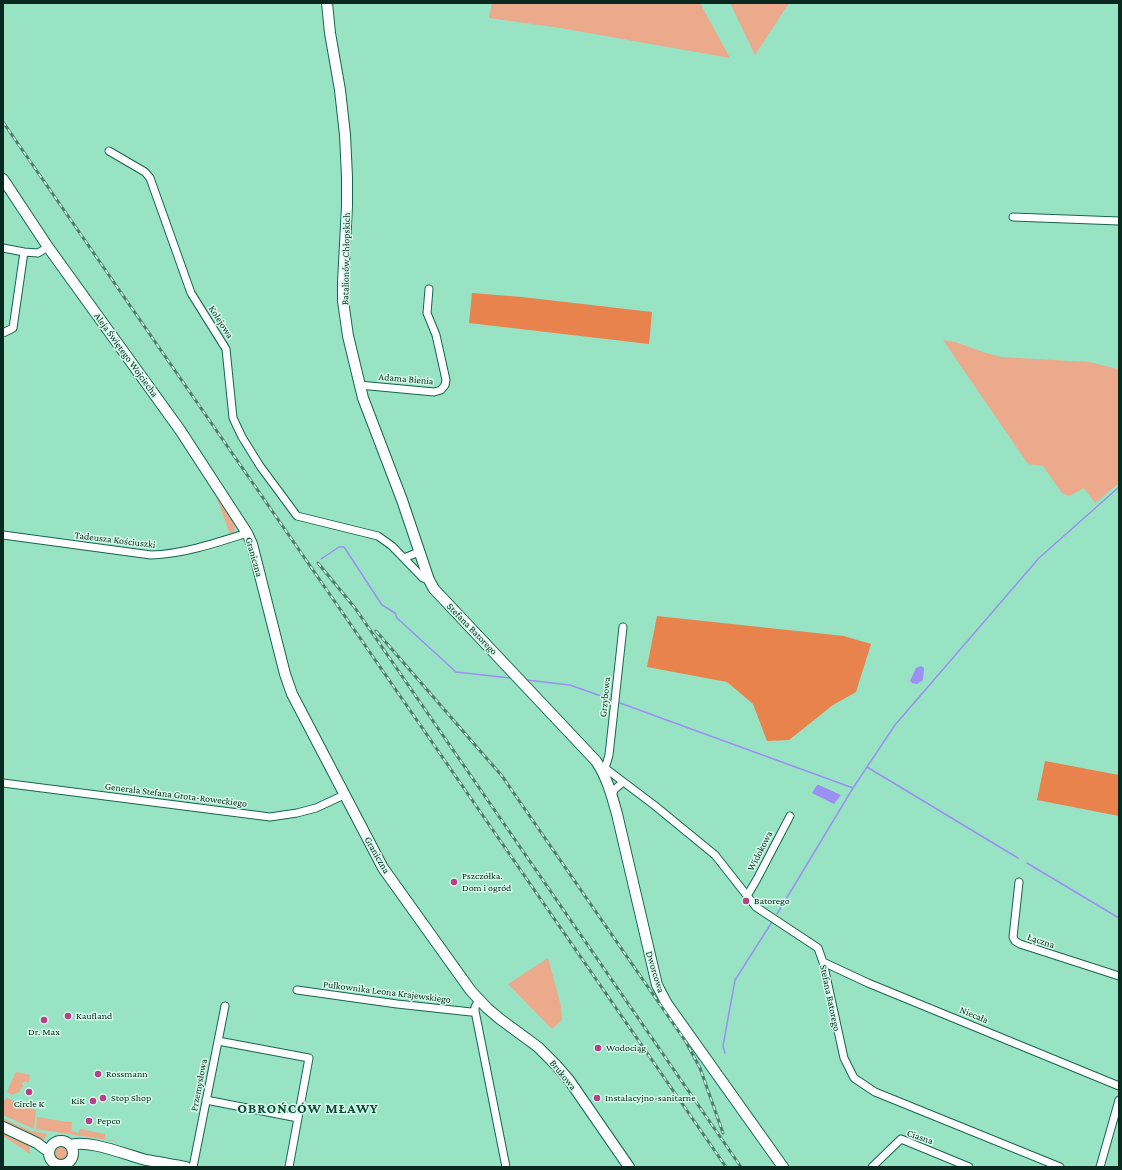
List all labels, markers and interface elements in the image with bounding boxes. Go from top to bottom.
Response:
street label: Batalionów Chłopskich [339,213,353,305]
street label: Kolejowa [206,303,236,341]
street label: Aleja Świętego Wojciecha [91,310,161,400]
street label: Adama Bienia [378,371,434,387]
street label: Tadeusza Kościuszki [74,529,156,551]
street label: Graniczna [243,536,265,578]
street label: Stefana Batorego [444,601,500,657]
street label: Grzybowa [597,676,613,718]
street label: Generała Stefana Grota-Roweckiego [104,780,248,810]
street label: Widokowa [745,829,775,873]
street label: Graniczna [362,834,392,876]
place label: Pszczółka. Dom i ogród [462,870,511,894]
marker: Pszczółka. Dom i ogród [449,877,459,887]
place label: Batorego [754,895,790,907]
marker: Batorego [741,896,751,906]
street label: Łączna [1026,931,1056,951]
street label: Dworcowa [643,950,667,994]
street label: Stefana Batorego [817,964,843,1032]
street label: Pułkownika Leona Krajewskiego [322,978,452,1006]
street label: Niecała [958,1004,990,1026]
place label: Kaufland [76,1010,112,1022]
marker: Kaufland [63,1011,73,1021]
marker: Dr. Max [39,1015,49,1025]
place label: Dr. Max [28,1026,60,1038]
place label: Wodociąg [606,1042,646,1054]
marker: Wodociąg [593,1043,603,1053]
street label: Brukowa [547,1057,579,1093]
street label: Przemysłowa [188,1058,210,1112]
place label: Rossmann [106,1068,148,1080]
marker: Rossmann [93,1069,103,1079]
marker: Circle K [24,1087,34,1097]
place label: Stop Shop [111,1092,151,1104]
place label: Instalacyjno-sanitarne [605,1092,696,1104]
marker: Stop Shop [98,1093,108,1103]
marker: Instalacyjno-sanitarne [592,1093,602,1103]
place label: KiK [71,1095,85,1107]
marker: KiK [88,1096,98,1106]
place label: Circle K [14,1098,44,1110]
district label: OBROŃCÓW MŁAWY [237,1101,379,1117]
place label: Pepco [97,1115,121,1127]
marker: Pepco [84,1116,94,1126]
street label: Ciasna [905,1127,935,1147]

